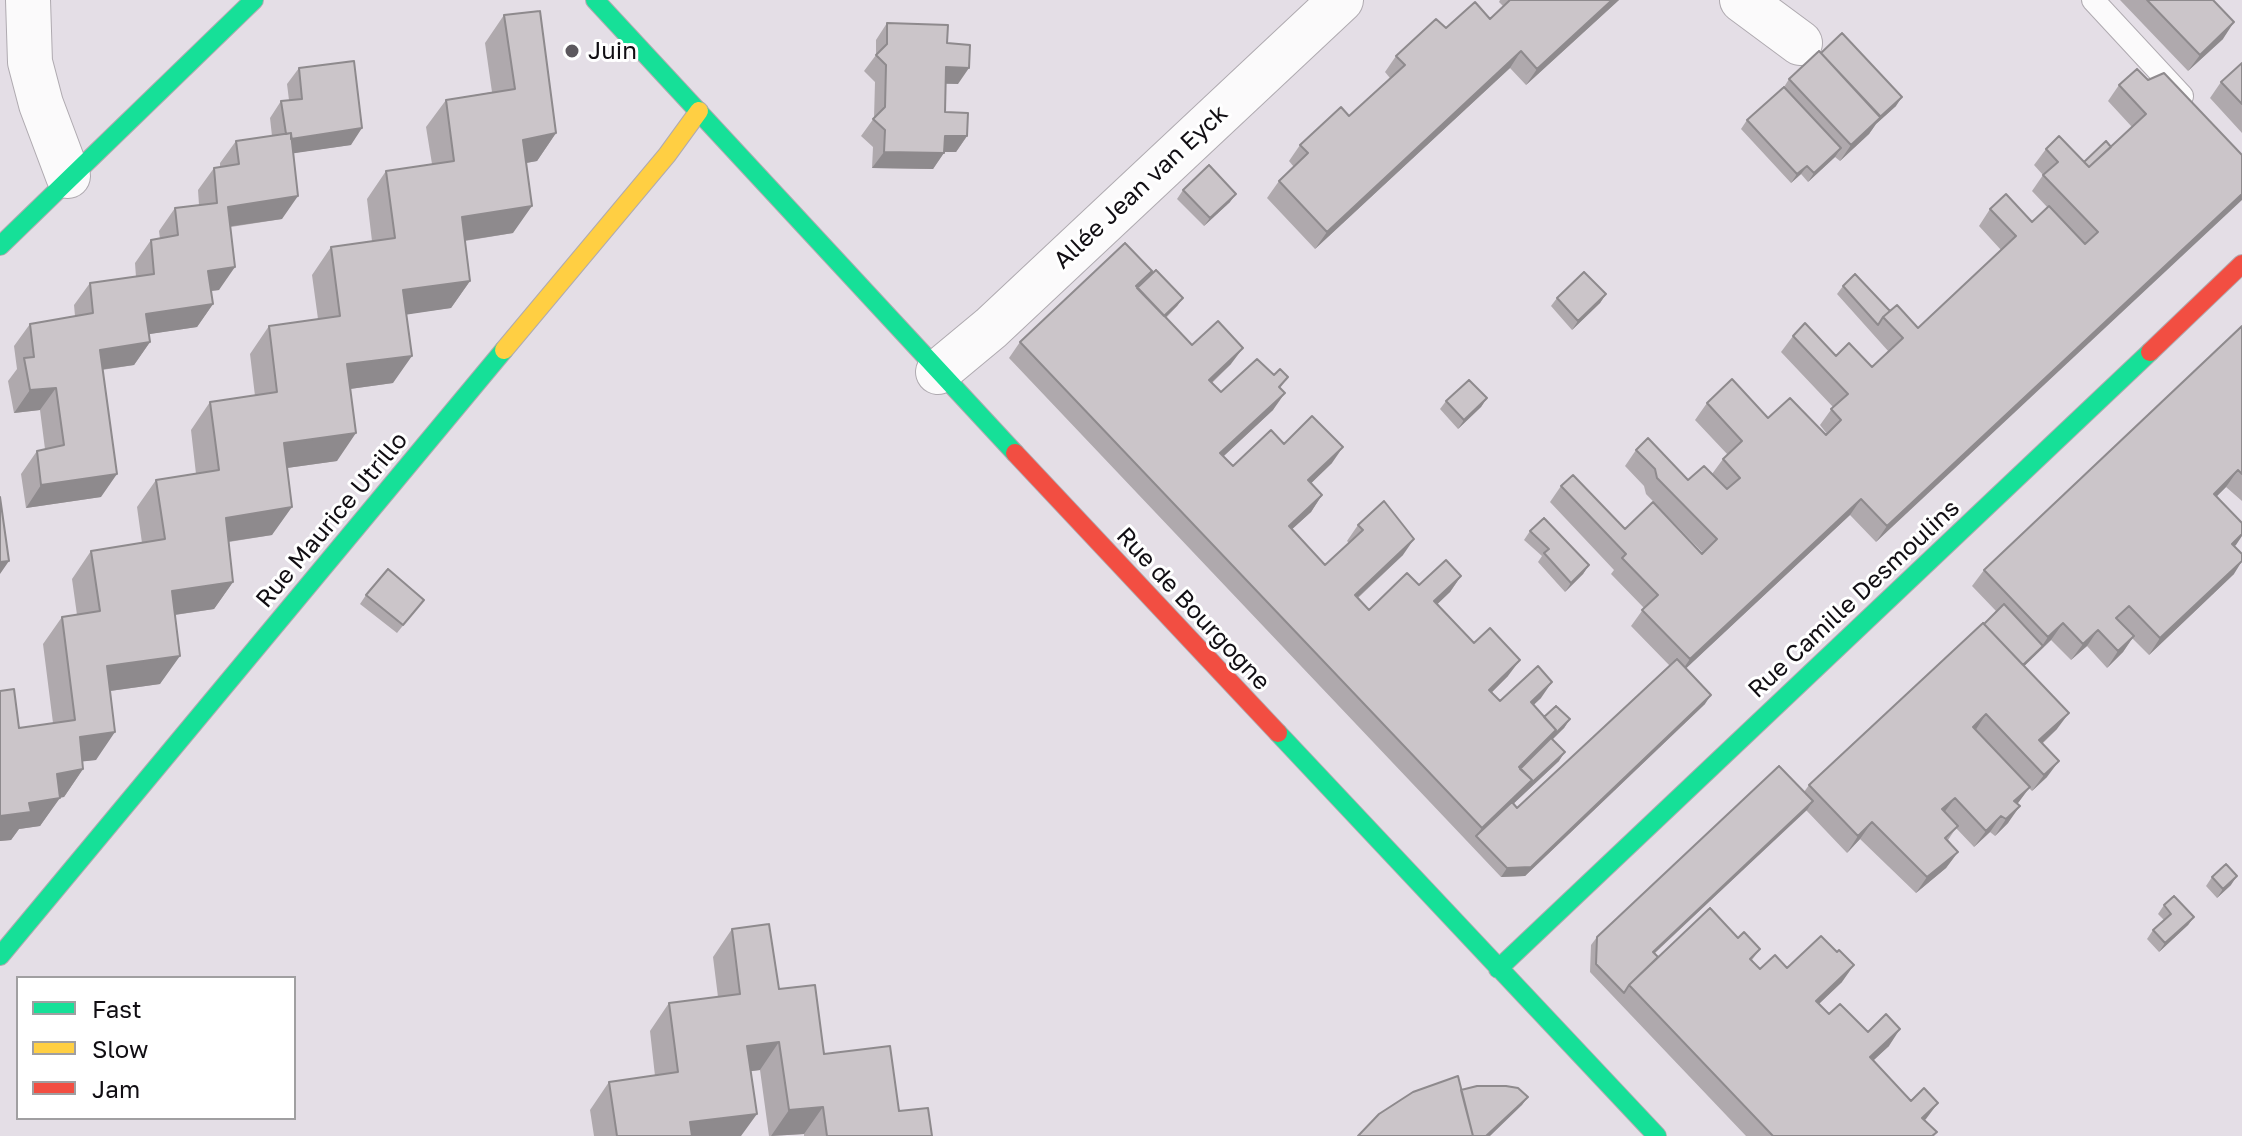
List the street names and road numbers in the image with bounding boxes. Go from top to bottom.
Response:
street label: Allée Jean van Eyck [1048,99,1234,275]
street label: Rue Maurice Utrillo [250,426,414,614]
street label: Rue Camille Desmoulins [1742,494,1966,704]
street label: Rue de Bourgogne [1110,522,1276,696]

